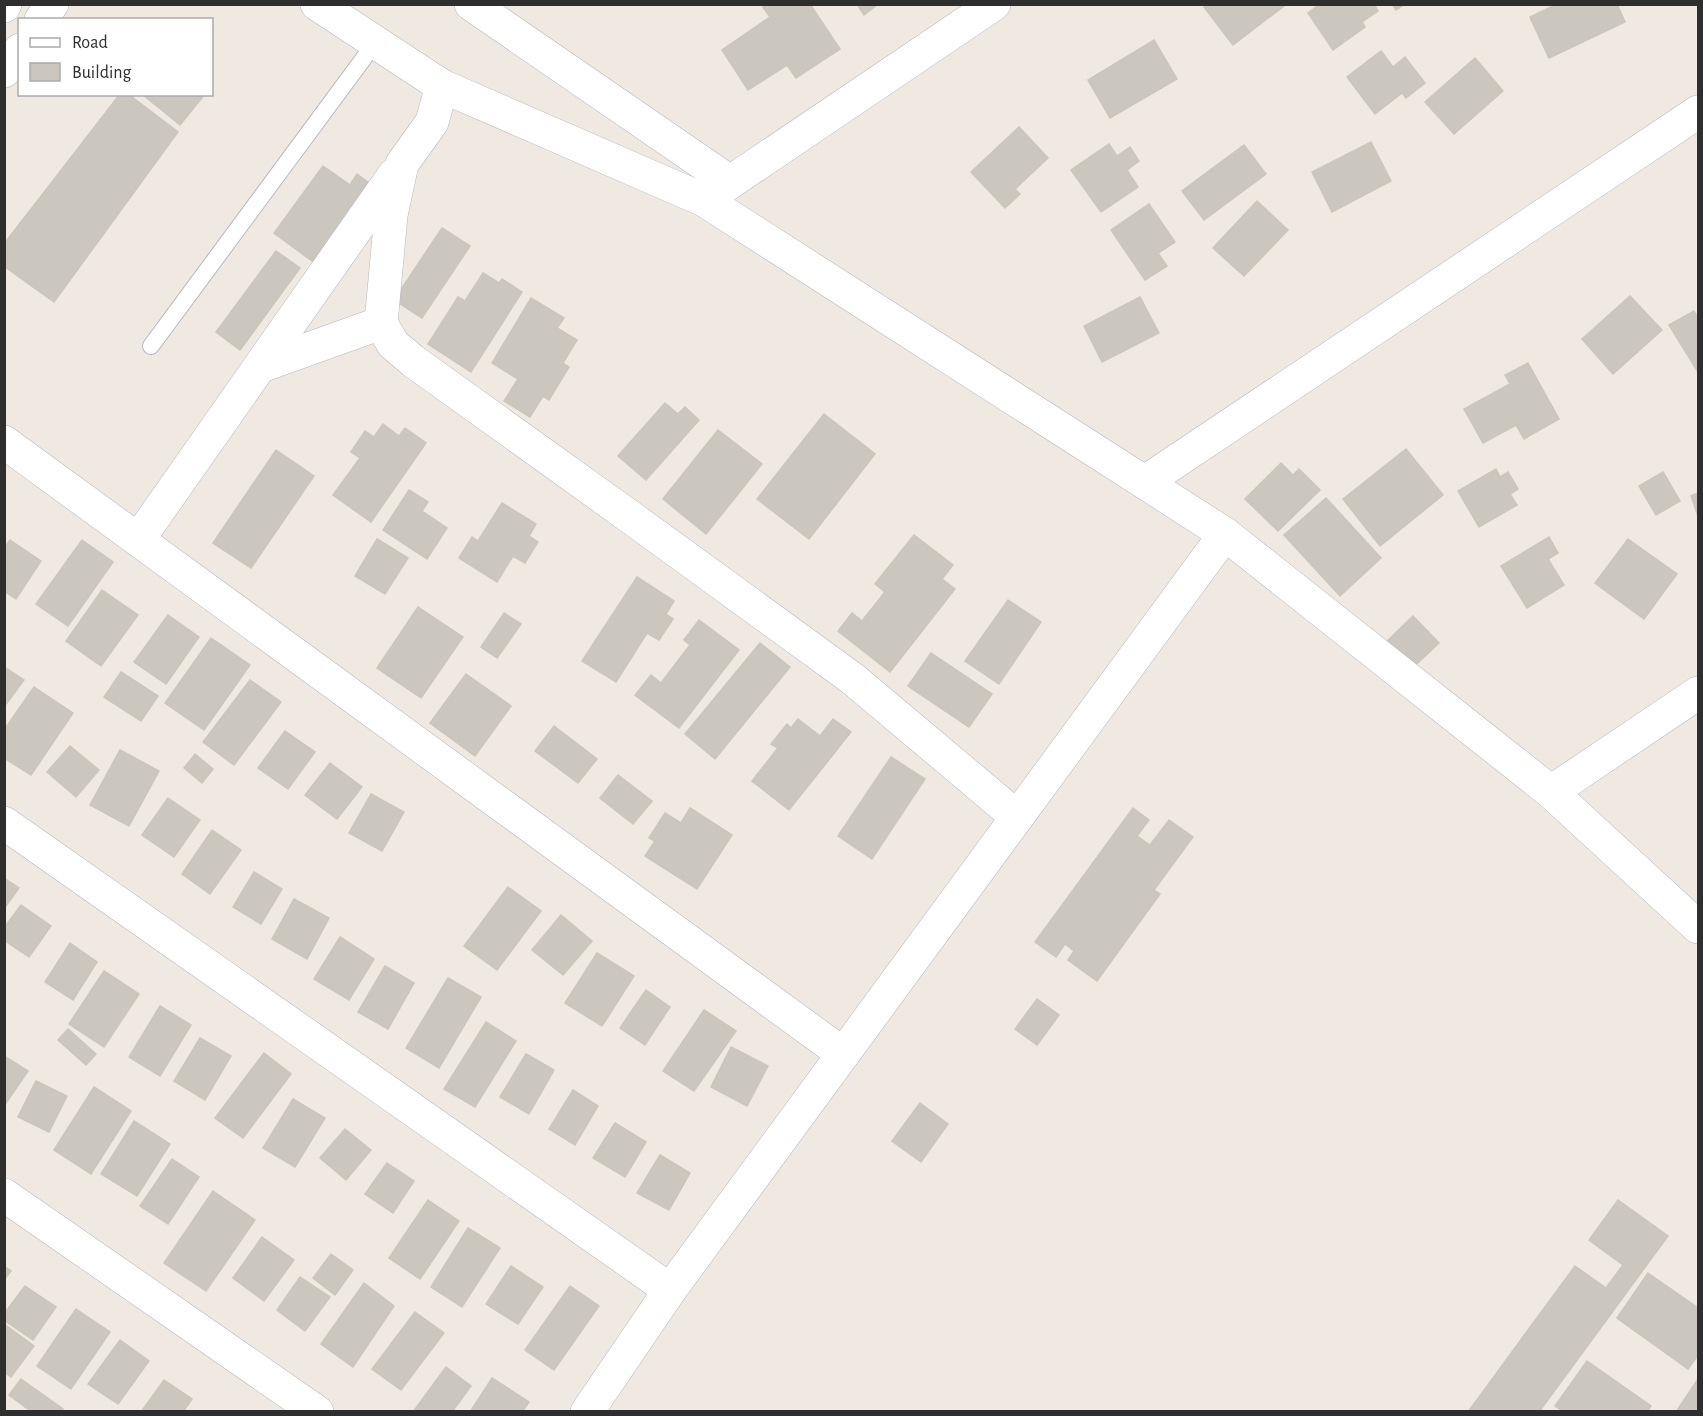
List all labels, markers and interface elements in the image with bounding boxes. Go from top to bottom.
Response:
legend [18,18,213,96]
text: Road [72,34,108,52]
text: Building [72,64,132,82]

